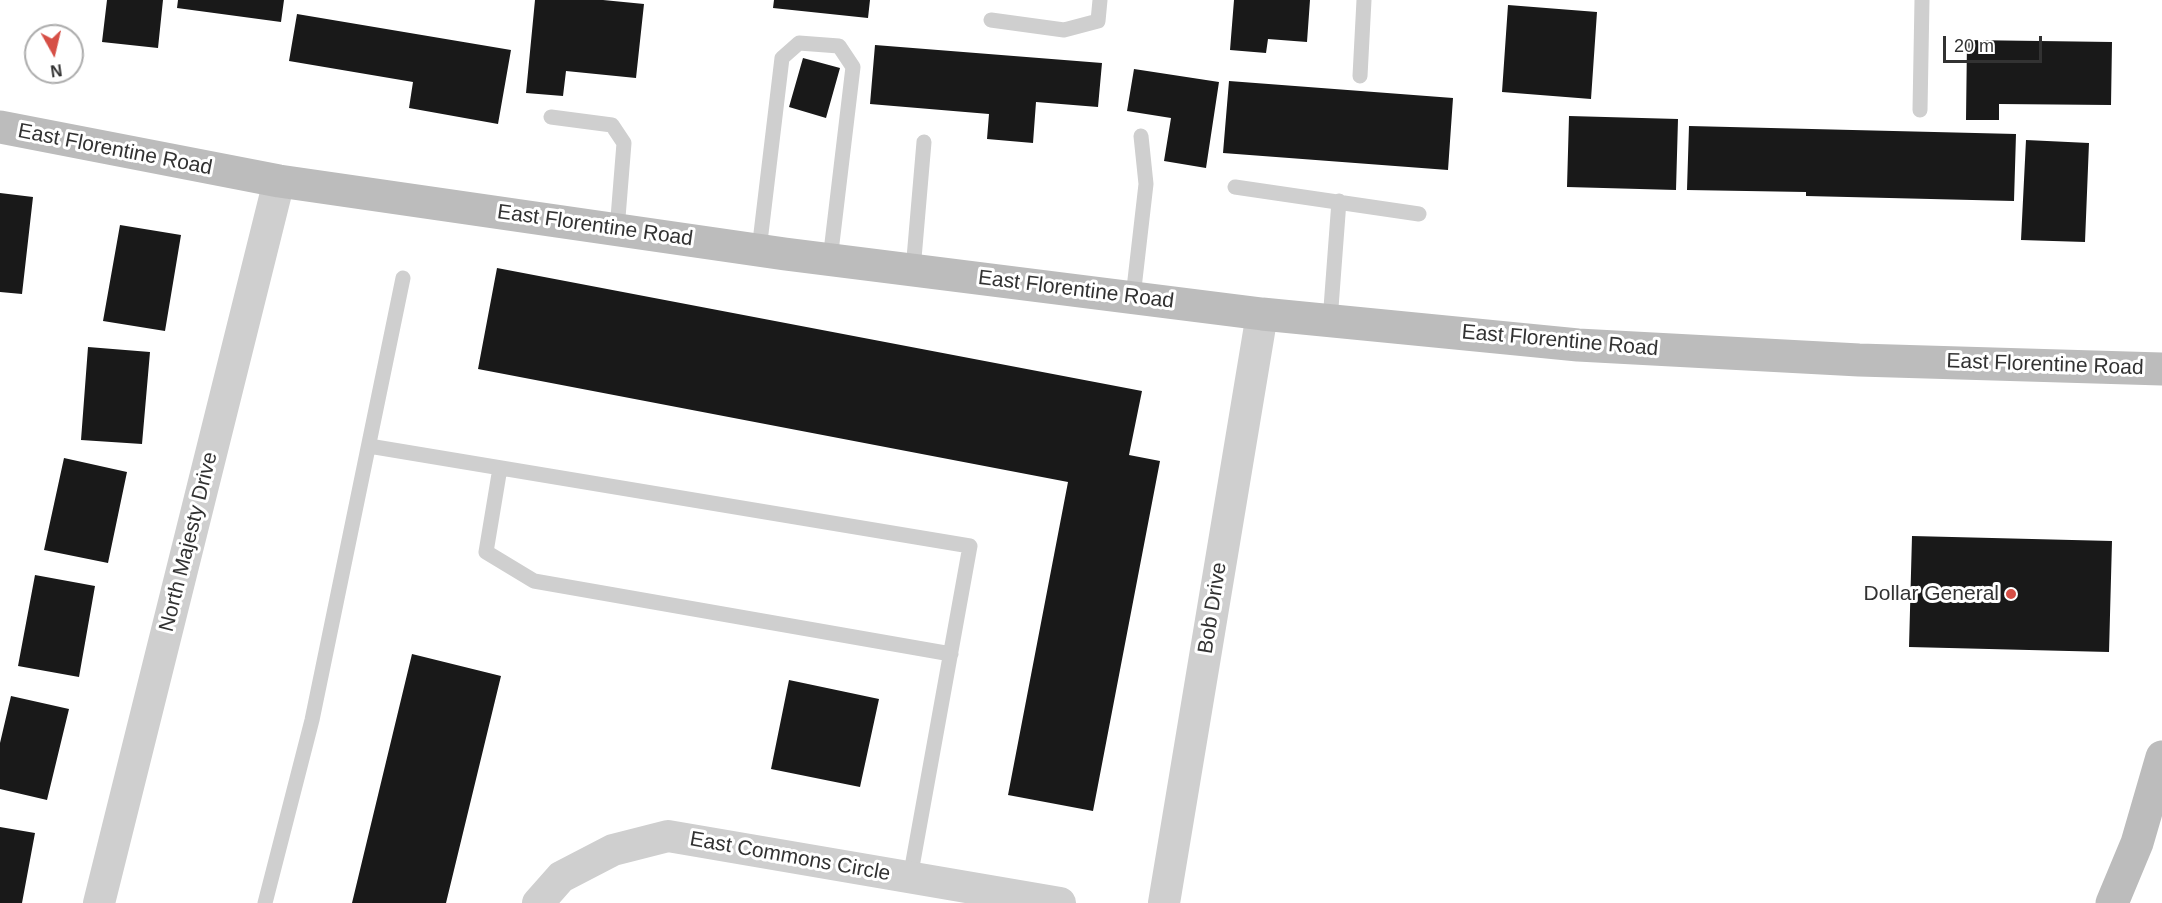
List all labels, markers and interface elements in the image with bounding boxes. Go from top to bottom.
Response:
north arrow [24,24,84,84]
scale bar [1946,24,2045,62]
text: 20 m [1954,36,1994,56]
text: N [49,61,63,80]
street label: East Florentine Road [16,119,214,181]
street label: East Florentine Road [496,200,694,252]
street label: East Florentine Road [977,265,1175,315]
street label: East Florentine Road [1461,320,1659,362]
street label: East Florentine Road [1946,349,2144,381]
street label: North Majesty Drive [154,450,224,634]
street label: Bob Drive [1193,560,1233,656]
place label: Dollar General [1864,581,1999,607]
marker: Dollar General [2004,587,2018,601]
street label: East Commons Circle [688,827,892,887]

